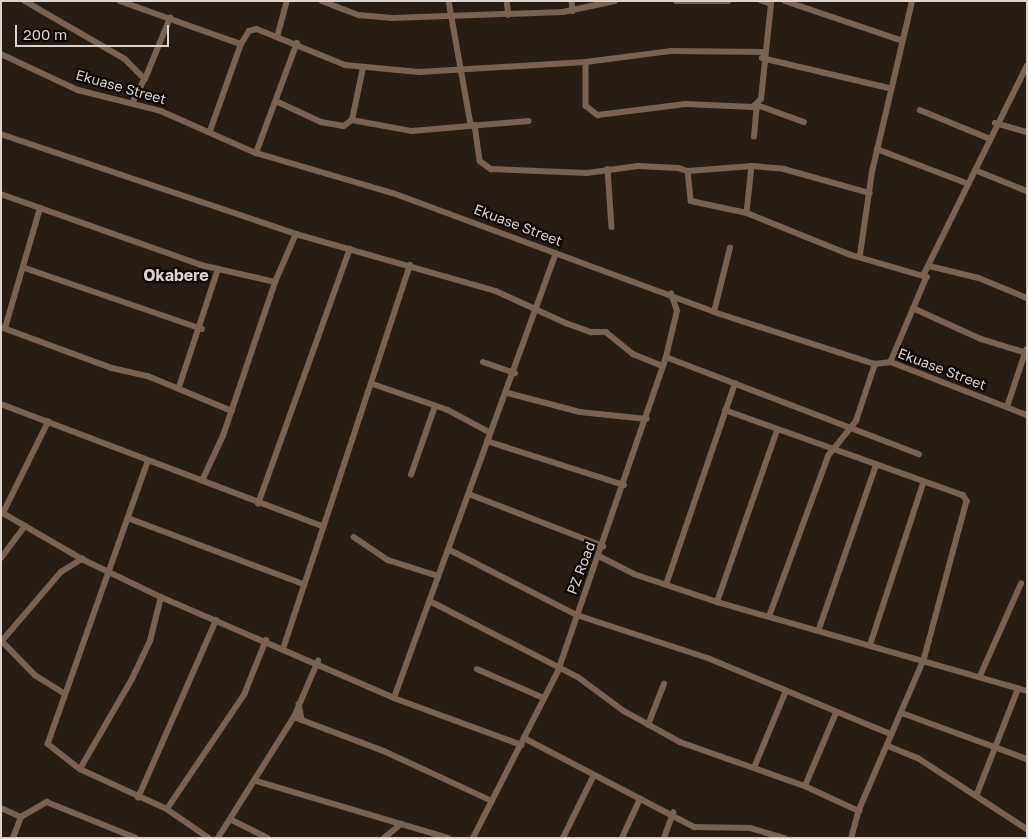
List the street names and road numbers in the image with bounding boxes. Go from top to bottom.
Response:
street label: Ekuase Street [74,66,168,108]
street label: Ekuase Street [471,200,565,250]
street label: Ekuase Street [895,344,989,394]
street label: PZ Road [563,539,599,597]

